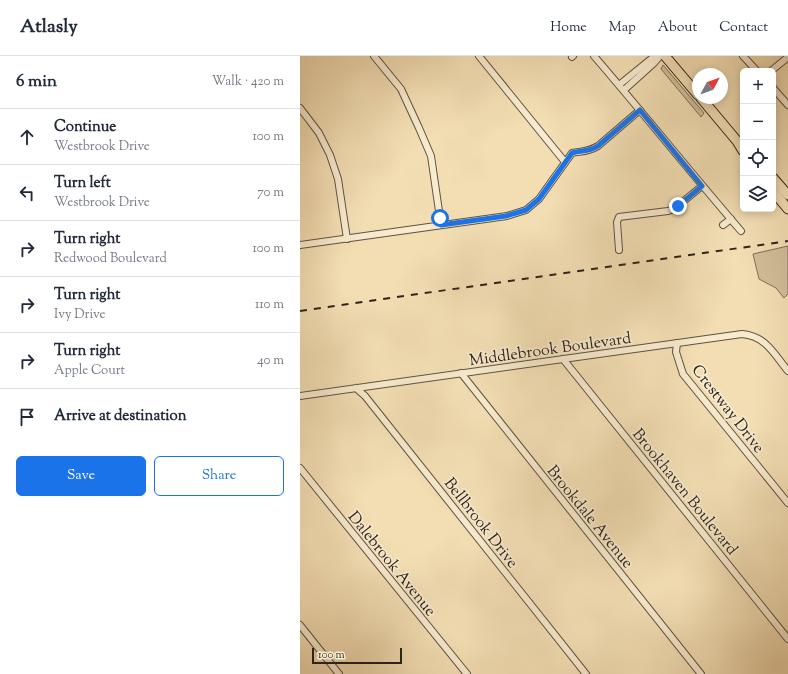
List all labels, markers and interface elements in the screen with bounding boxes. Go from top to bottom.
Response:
text: Atlasly [20,14,78,41]
text: Home [550,18,587,38]
text: Map [609,18,636,38]
text: About [658,18,697,38]
text: Contact [719,18,768,38]
north arrow [692,68,728,104]
map controls [740,68,776,212]
button: + [740,68,776,104]
text: 6 min [16,70,57,94]
text: Walk · 420 m [212,73,284,91]
button: − [740,104,776,140]
text: Continue [54,117,116,138]
icon: ahead [16,126,38,148]
text: 100 m [252,128,284,146]
text: Westbrook Drive [54,138,150,156]
button: locate [740,140,776,176]
text: Turn left [54,173,111,194]
button: layers [740,176,776,212]
icon: left [16,182,38,204]
text: 70 m [257,184,284,202]
text: Westbrook Drive [54,194,150,212]
route end [669,197,687,215]
route start [431,209,449,227]
text: Turn right [54,229,120,250]
icon: right [16,238,38,260]
text: 100 m [252,240,284,258]
text: Redwood Boulevard [54,250,167,268]
text: Turn right [54,285,120,306]
icon: right [16,294,38,316]
text: 110 m [255,296,284,314]
text: Ivy Drive [54,306,106,324]
street label: Middlebrook Boulevard [468,328,633,373]
text: Turn right [54,341,120,362]
icon: right [16,350,38,372]
text: 40 m [257,352,284,370]
street label: Crestway Drive [685,360,769,459]
text: Apple Court [54,362,125,380]
icon: arrive [16,406,38,428]
text: Arrive at destination [54,406,187,427]
street label: Brookhaven Boulevard [626,424,742,561]
button: Save [16,456,146,496]
button: Share [154,456,284,496]
street label: Brookdale Avenue [540,461,638,574]
street label: Bellbrook Drive [437,473,523,574]
street label: Dalebrook Avenue [341,507,441,622]
scale bar [312,646,402,665]
text: 100 m [318,647,345,663]

